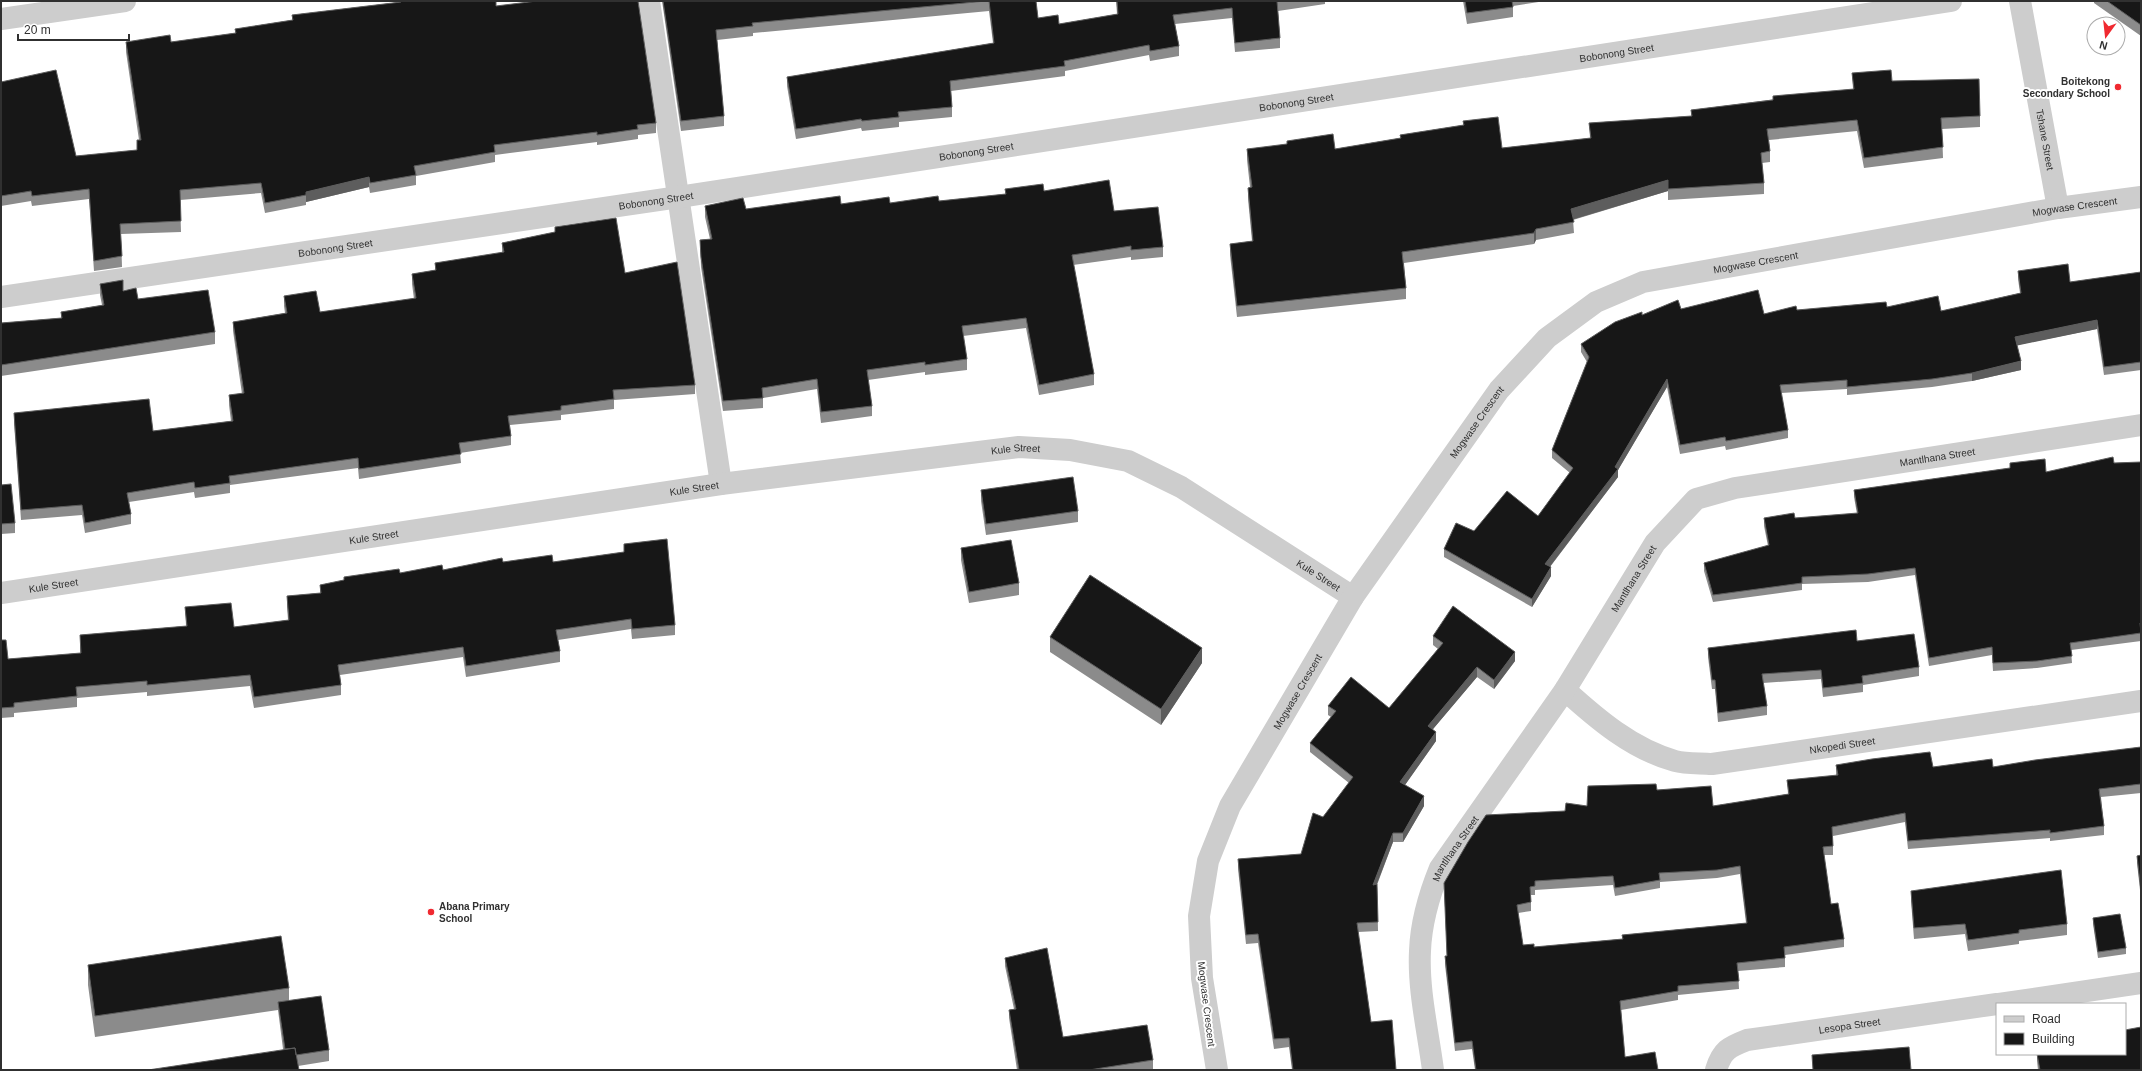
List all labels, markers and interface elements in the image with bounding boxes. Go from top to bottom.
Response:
scale bar [18,16,129,42]
north arrow [2086,16,2126,56]
text: 20 m [24,23,51,37]
text: N [2098,39,2109,52]
street label: Bobonong Street [1579,42,1655,64]
place label: Boitekong Secondary School [2023,76,2110,99]
marker: Boitekong Secondary School [2113,82,2123,92]
street label: Bobonong Street [1259,91,1335,114]
street label: Tshane Street [2034,108,2056,171]
street label: Bobonong Street [938,141,1014,163]
street label: Bobonong Street [618,190,694,212]
street label: Mogwase Crescent [2031,195,2118,218]
street label: Bobonong Street [298,237,374,259]
street label: Mogwase Crescent [1712,249,1799,275]
street label: Mogwase Crescent [1448,384,1506,460]
street label: Kule Street [990,442,1041,456]
street label: Mantlhana Street [1899,446,1976,468]
street label: Kule Street [669,479,720,498]
street label: Kule Street [349,528,399,546]
street label: Mantlhana Street [1609,543,1658,614]
street label: Kule Street [1295,557,1342,594]
street label: Kule Street [28,576,79,595]
street label: Mogwase Crescent [1271,652,1324,732]
street label: Nkopedi Street [1809,735,1876,756]
street label: Mantlhana Street [1430,814,1481,883]
place label: Abana Primary School [439,901,510,924]
marker: Abana Primary School [426,907,436,917]
street label: Mogwase Crescent [1196,961,1217,1047]
legend [1996,1003,2126,1055]
text: Road [2032,1012,2061,1026]
street label: Lesopa Street [1818,1016,1881,1036]
text: Building [2032,1032,2075,1046]

